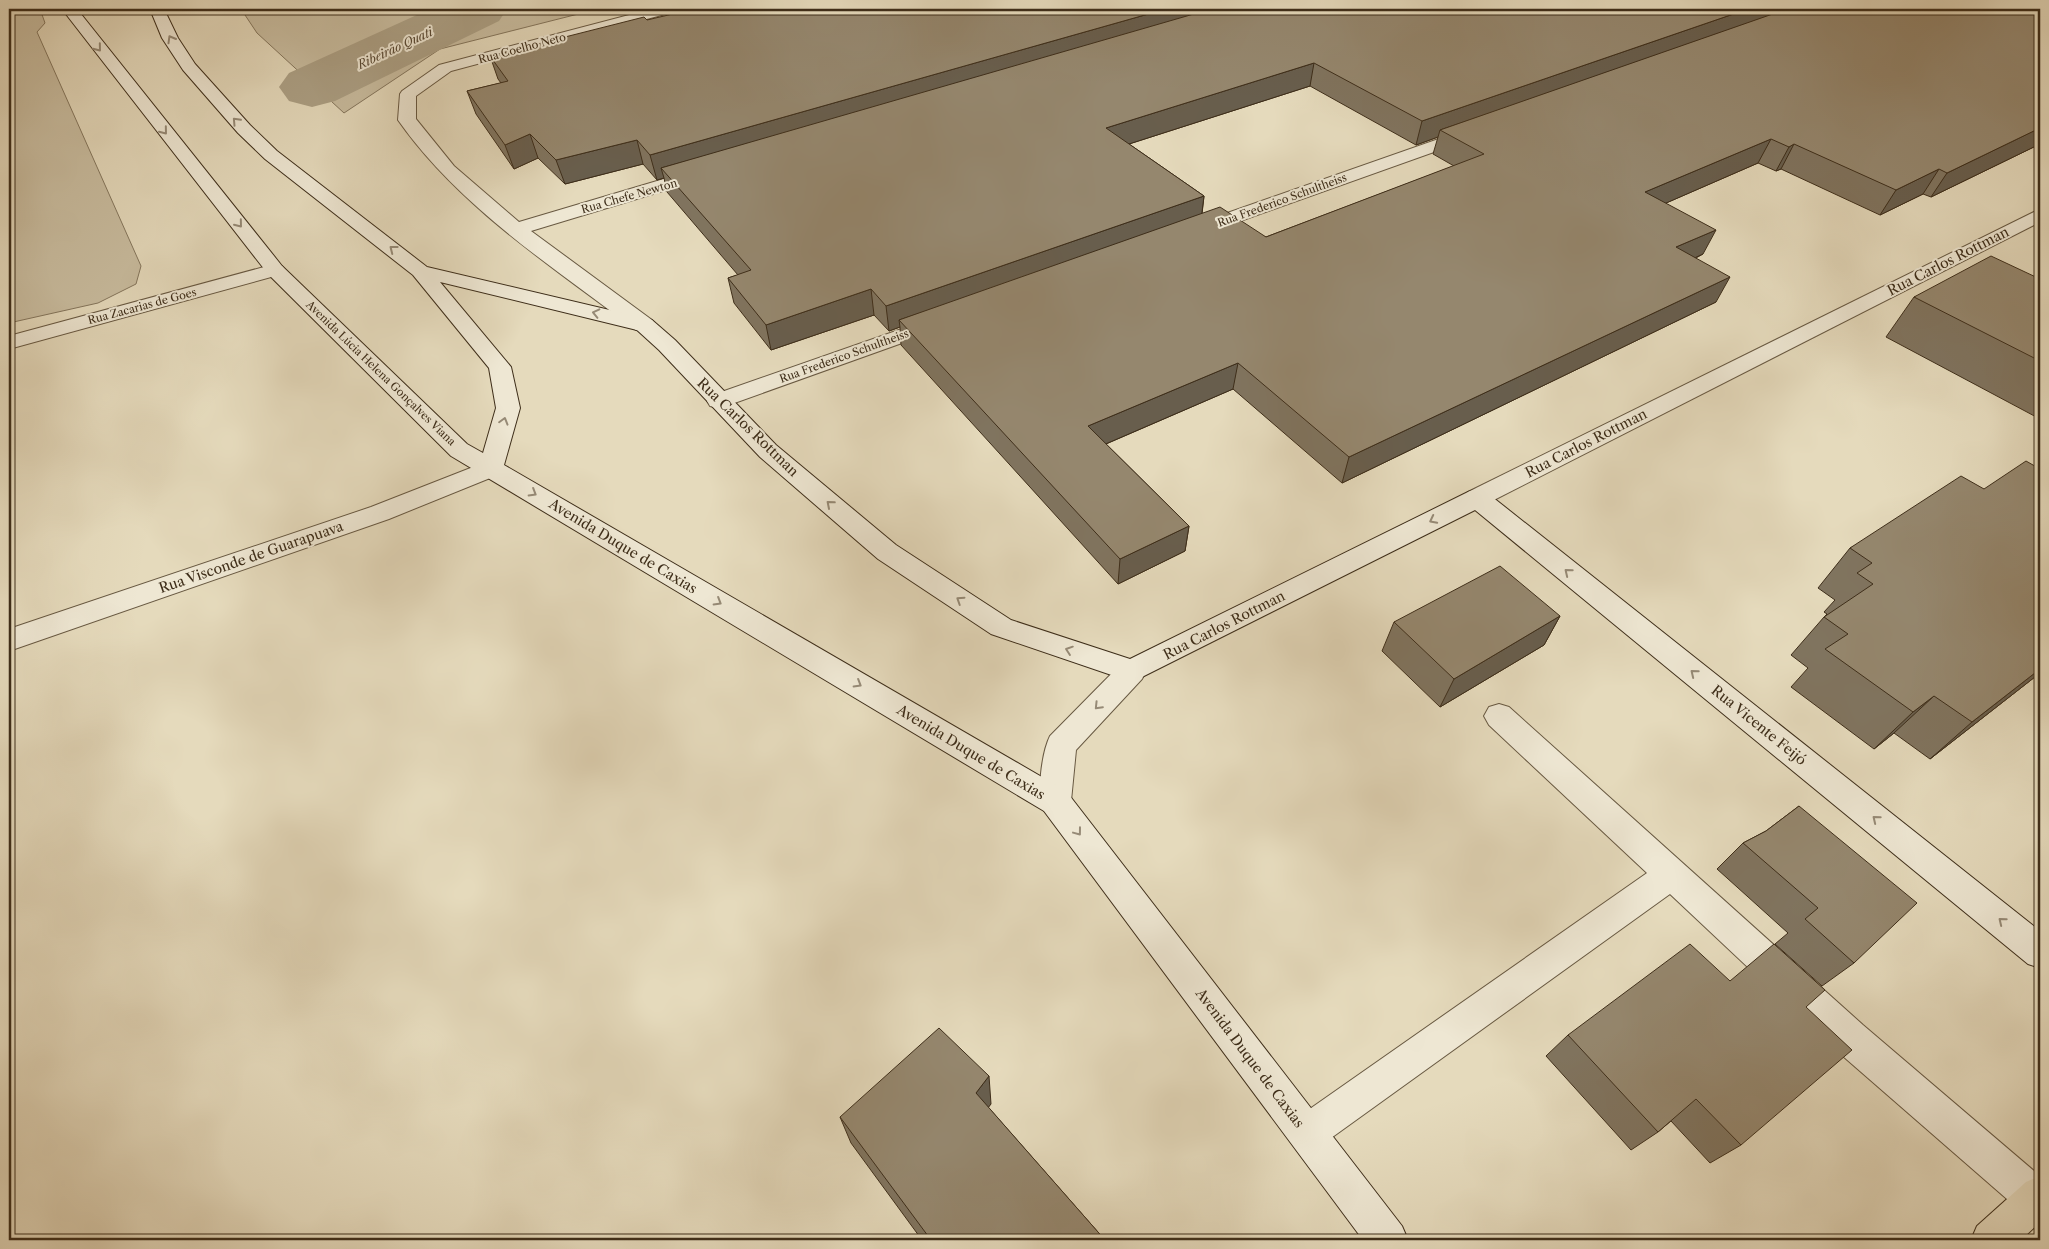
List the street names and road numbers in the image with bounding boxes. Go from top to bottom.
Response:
street label: Rua Coelho Neto [477,29,568,66]
street label: Rua Frederico Schultheiss [1215,170,1349,230]
street label: Rua Chefe Newton [579,176,679,216]
street label: Rua Carlos Rottman [1884,222,2012,299]
street label: Rua Zacarias de Goes [86,285,198,327]
street label: Avenida Lúcia Helena Gonçalves Viana [302,297,459,449]
street label: Rua Frederico Schultheiss [777,326,911,386]
street label: Rua Carlos Rottman [693,374,803,480]
street label: Rua Carlos Rottman [1522,404,1650,481]
street label: Avenida Duque de Caxias [545,494,700,597]
street label: Rua Visconde de Guarapuava [156,517,346,597]
street label: Rua Carlos Rottman [1160,586,1288,663]
street label: Rua Vicente Feijó [1708,681,1810,769]
street label: Avenida Duque de Caxias [893,700,1048,803]
street label: Avenida Duque de Caxias [1191,984,1308,1131]

